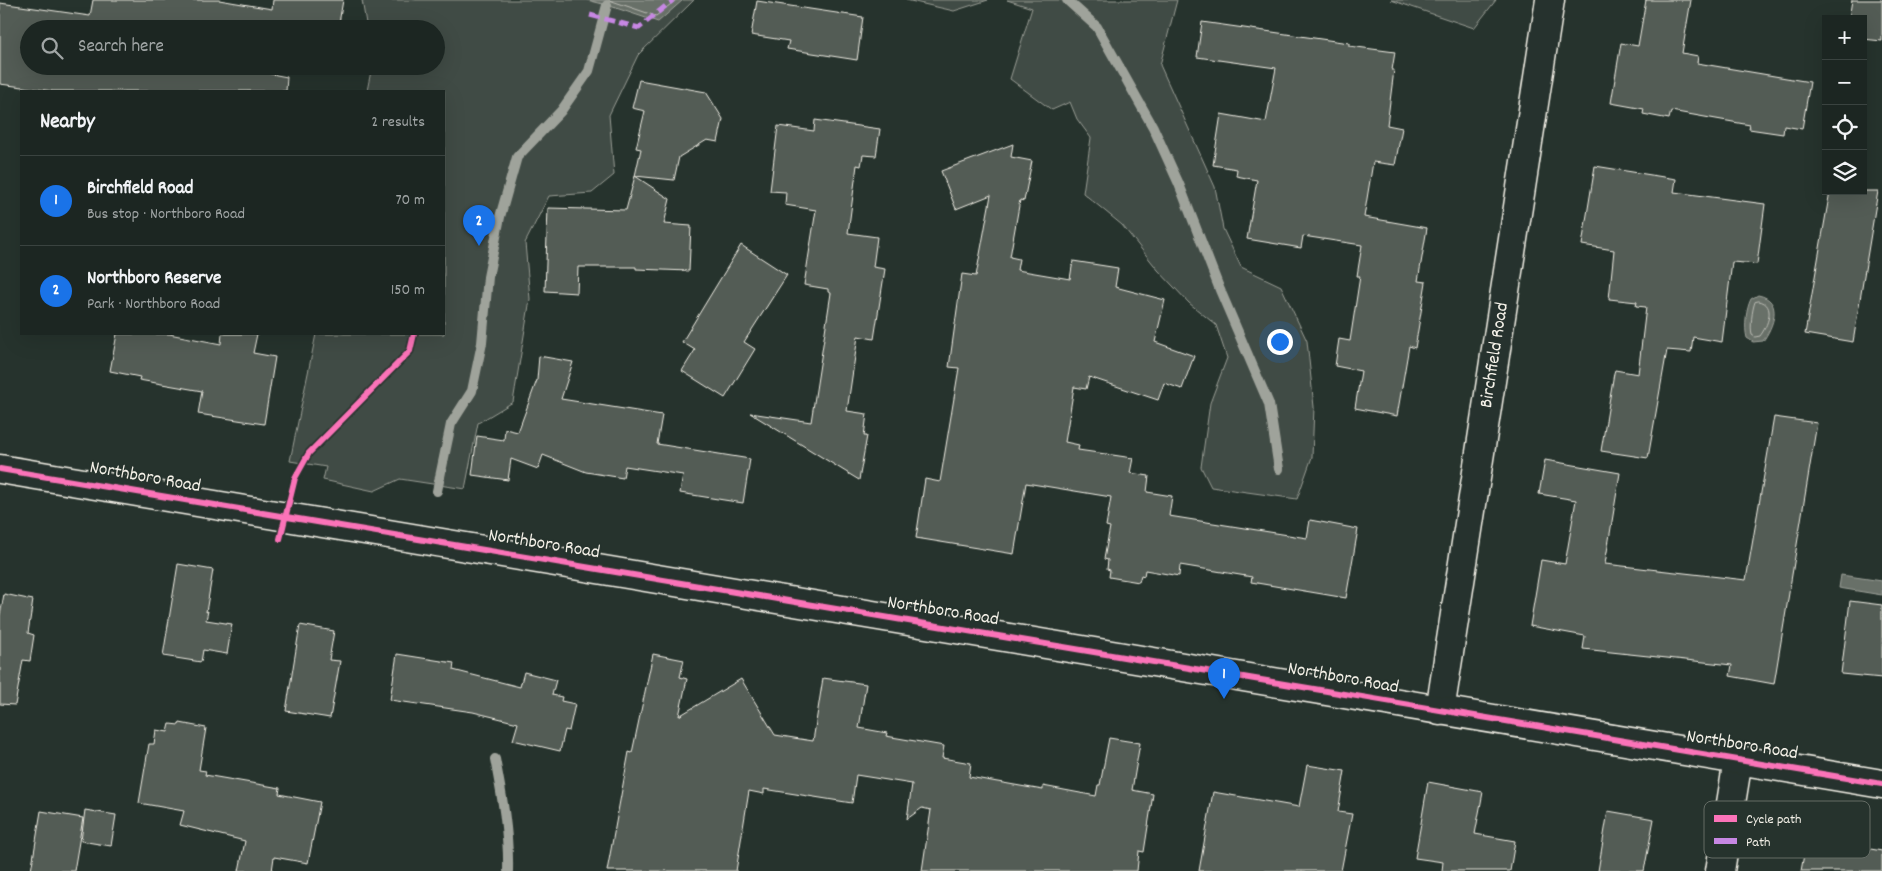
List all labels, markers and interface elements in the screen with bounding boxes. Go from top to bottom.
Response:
map controls [1822,15,1867,195]
button: + [1822,15,1867,60]
search box [20,20,445,75]
icon: search [38,34,66,62]
text: Search here [78,34,164,61]
button: − [1822,60,1867,105]
button: locate [1822,105,1867,150]
text: Nearby [40,108,95,138]
text: 2 results [371,111,425,134]
button: layers [1822,150,1867,195]
text: Birchfield Road [87,176,193,203]
text: 1 [54,189,58,212]
text: 70 m [395,189,425,212]
text: Bus stop · Northboro Road [87,203,245,226]
pin: 2 [463,205,495,246]
text: Northboro Reserve [87,266,221,293]
text: 2 [53,279,60,302]
text: 150 m [391,279,425,302]
text: Park · Northboro Road [87,293,220,316]
street label: Birchfield Road [1474,301,1517,410]
your location [1267,329,1293,355]
street label: Northboro Road [87,455,203,501]
street label: Northboro Road [486,523,602,567]
street label: Northboro Road [885,590,1001,634]
street label: Northboro Road [1285,656,1401,702]
pin: 1 [1208,658,1240,699]
street label: Northboro Road [1684,724,1800,768]
legend [1704,801,1870,858]
text: Cycle path [1746,810,1802,830]
text: Path [1746,833,1771,853]

